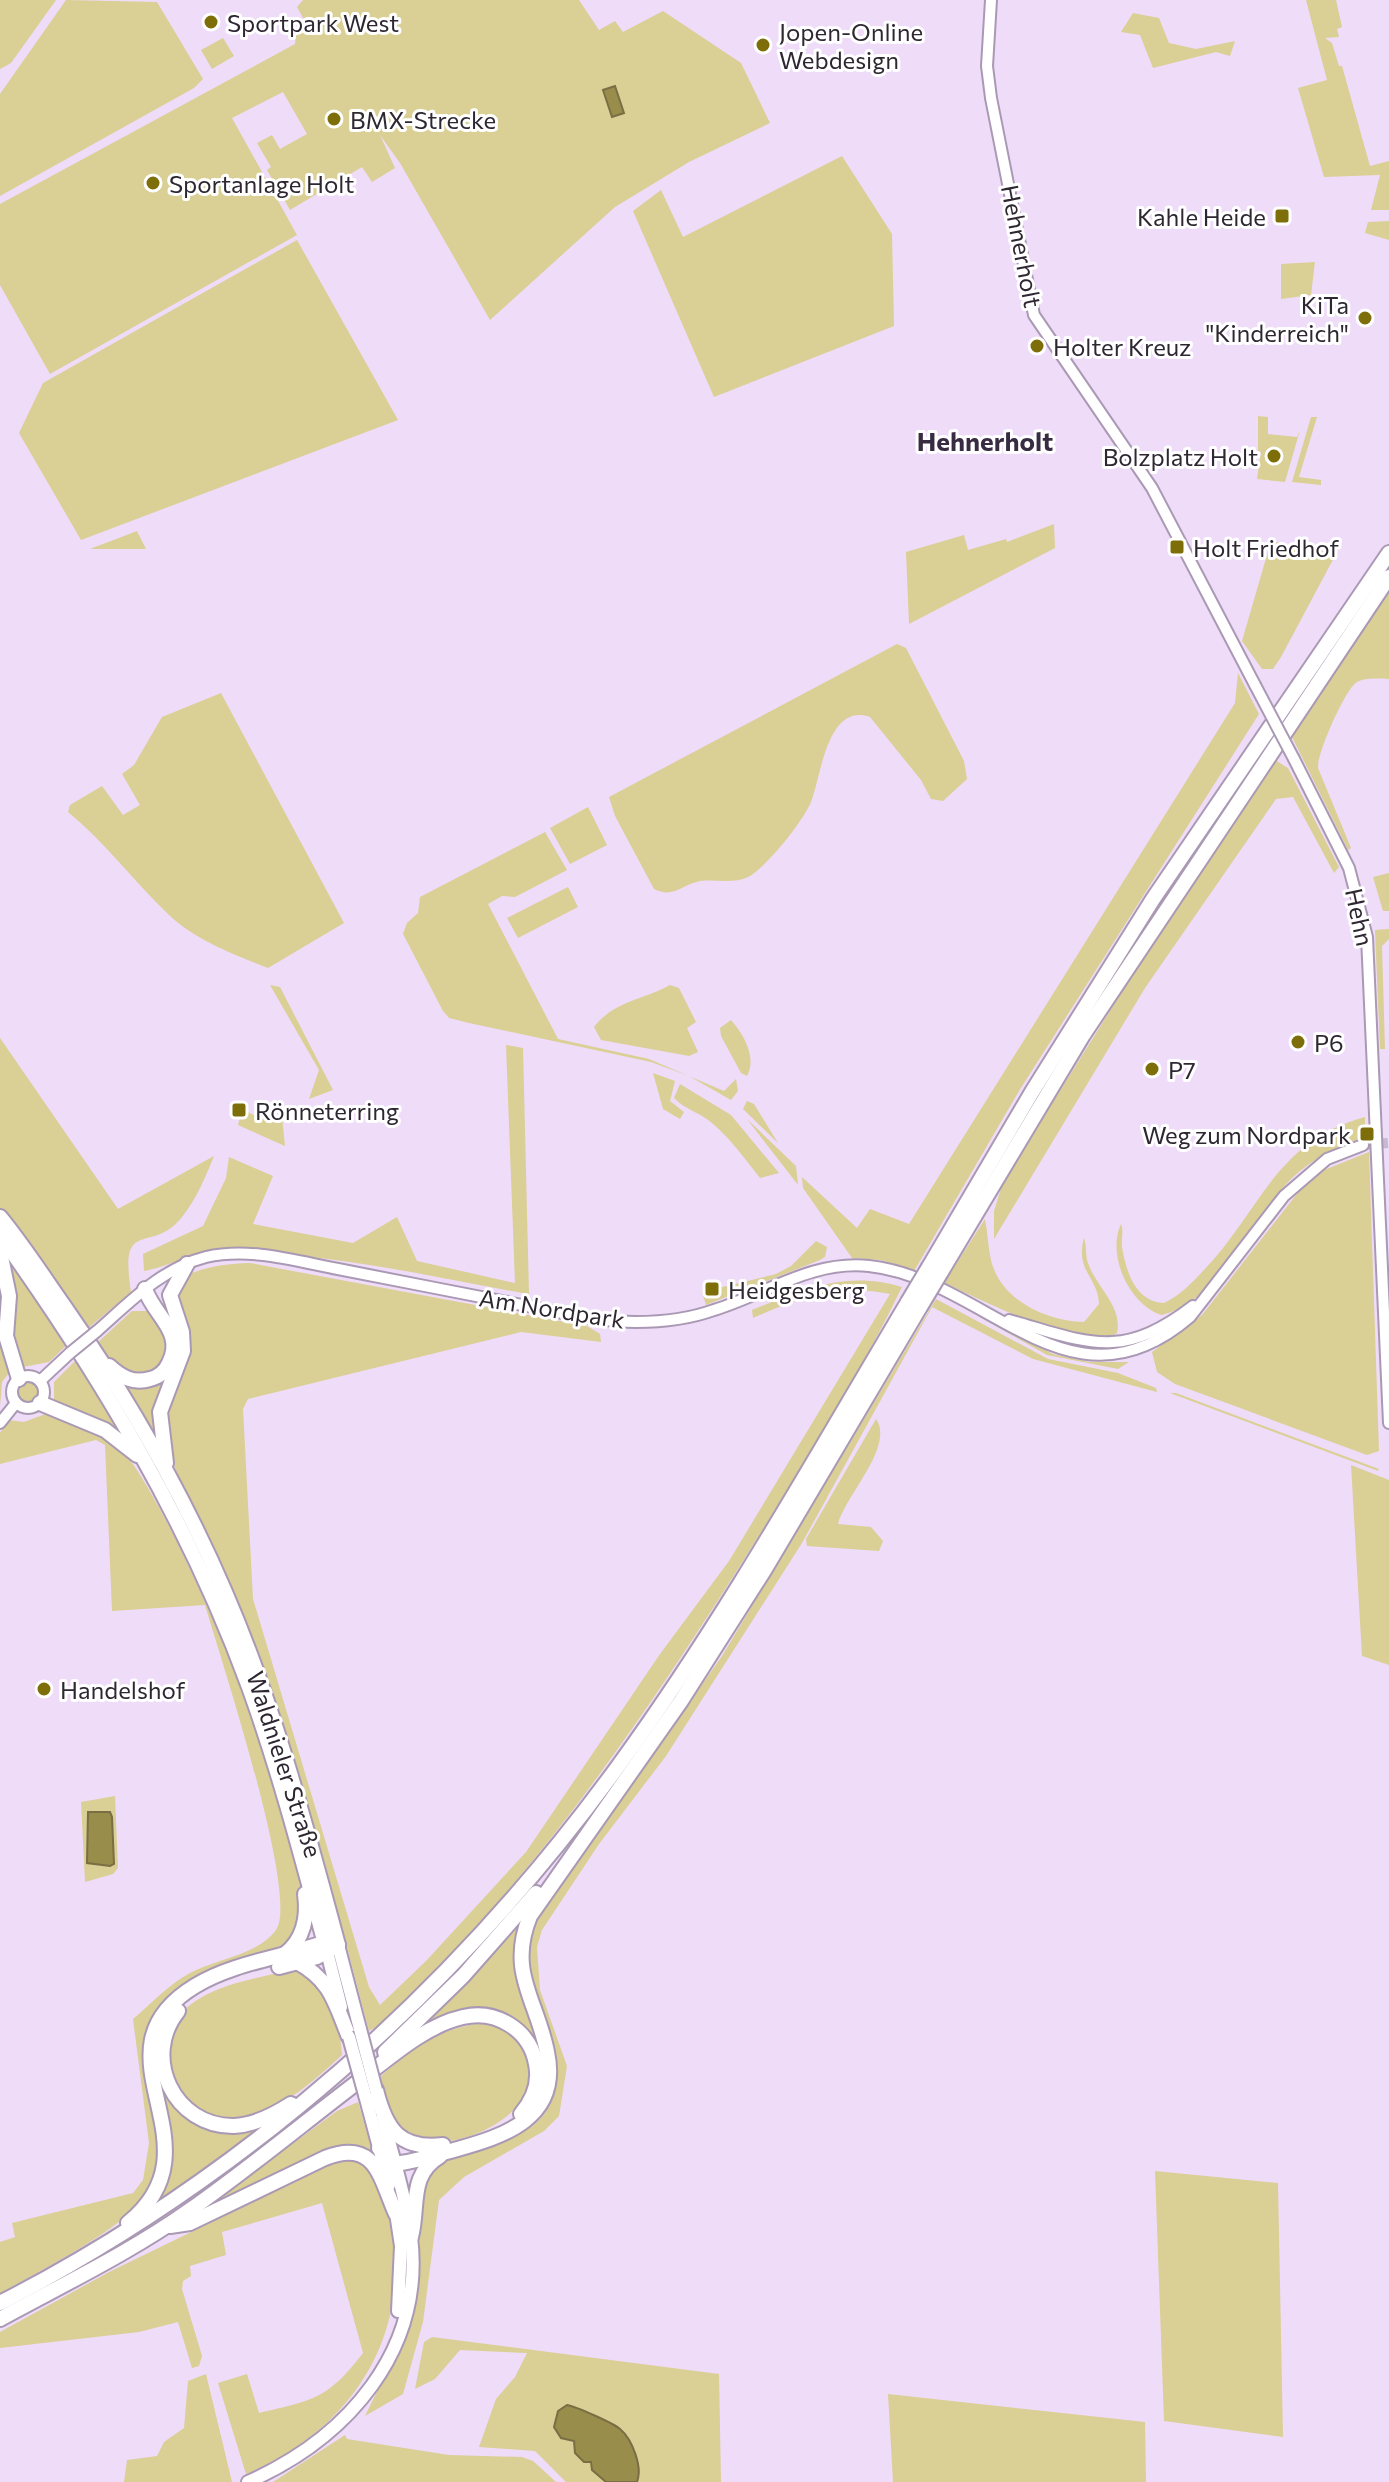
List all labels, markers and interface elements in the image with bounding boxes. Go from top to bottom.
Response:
place label: Sportpark West [227,8,399,37]
marker: Sportpark West [202,13,220,31]
place label: Jopen-Online Webdesign [779,17,923,74]
marker: Jopen-Online Webdesign [754,36,772,54]
place label: BMX-Strecke [350,105,496,134]
marker: BMX-Strecke [325,110,343,128]
place label: Sportanlage Holt [169,169,354,198]
marker: Sportanlage Holt [144,174,162,192]
street label: Hehnerholt [996,182,1048,310]
place label: Kahle Heide [1137,202,1266,231]
marker: Kahle Heide [1273,207,1291,225]
place label: KiTa "Kinderreich" [1205,290,1349,347]
marker: KiTa "Kinderreich" [1356,309,1374,327]
place label: Holter Kreuz [1053,332,1191,361]
marker: Holter Kreuz [1028,337,1046,355]
district label: Hehnerholt [917,425,1053,456]
place label: Bolzplatz Holt [1103,442,1258,471]
marker: Bolzplatz Holt [1265,447,1283,465]
place label: Holt Friedhof [1193,533,1339,562]
marker: Holt Friedhof [1168,538,1186,556]
street label: Hehn [1340,886,1380,948]
place label: P6 [1314,1028,1344,1057]
marker: P6 [1289,1033,1307,1051]
place label: P7 [1168,1055,1196,1084]
marker: P7 [1143,1060,1161,1078]
place label: Rönneterring [255,1096,399,1125]
marker: Rönneterring [230,1101,248,1119]
place label: Weg zum Nordpark [1142,1120,1351,1149]
marker: Weg zum Nordpark [1358,1125,1376,1143]
place label: Heidgesberg [728,1275,864,1304]
marker: Heidgesberg [703,1280,721,1298]
street label: Am Nordpark [477,1282,627,1334]
street label: Waldnieler Straße [241,1667,329,1861]
place label: Handelshof [60,1675,186,1704]
marker: Handelshof [35,1680,53,1698]

